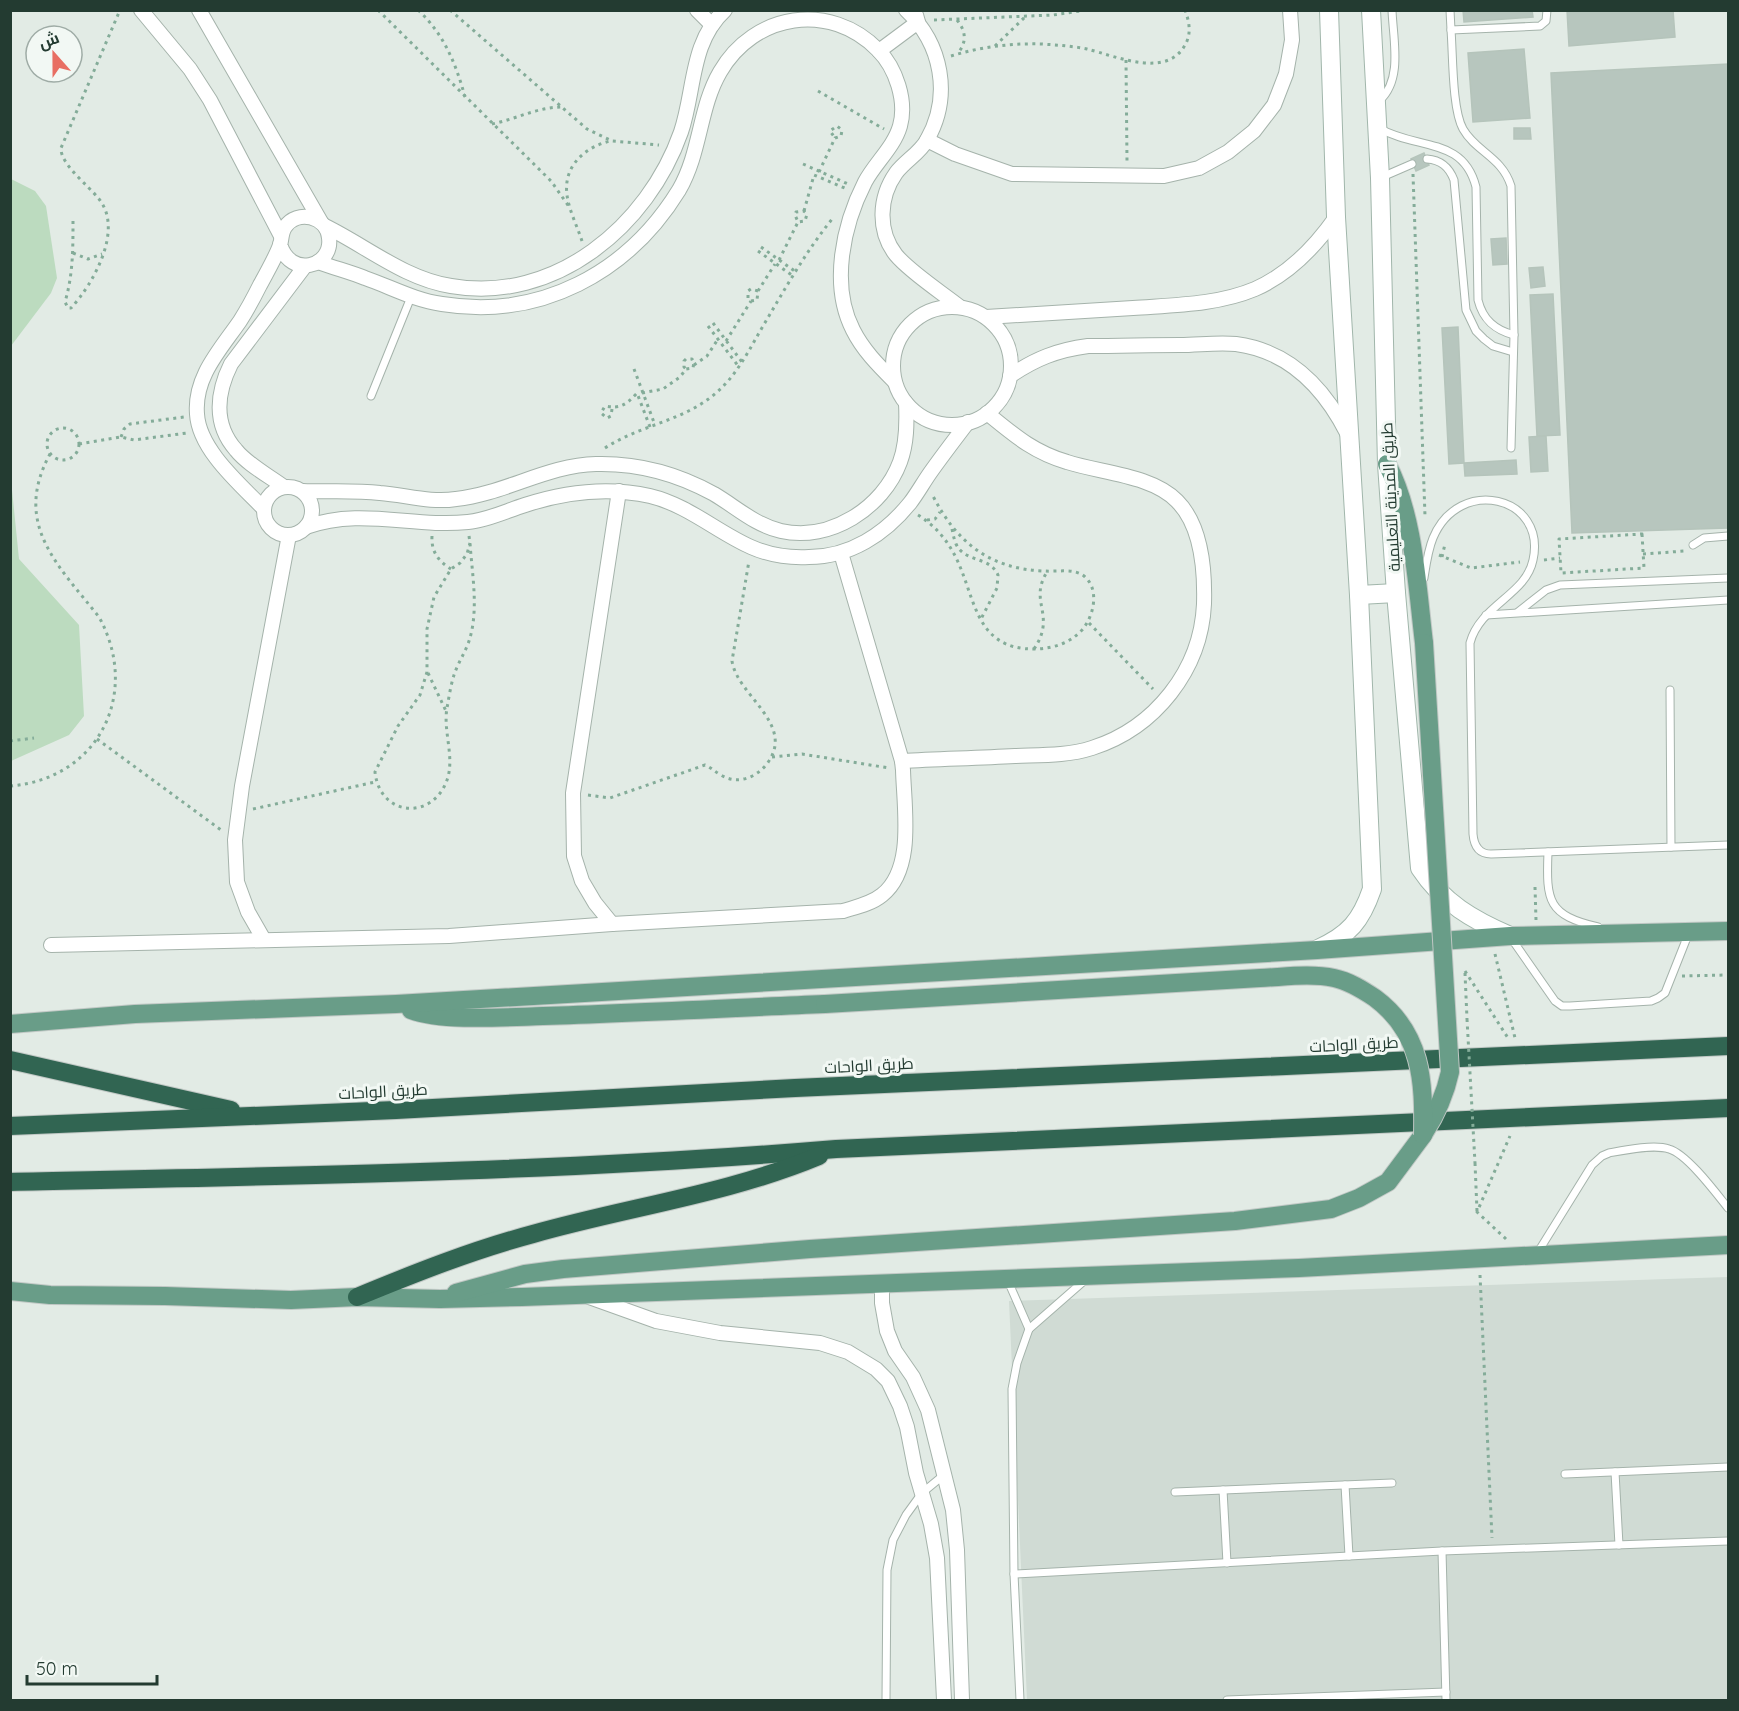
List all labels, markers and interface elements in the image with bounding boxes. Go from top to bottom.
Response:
north arrow [24,24,84,84]
text: ش [35,27,62,53]
street label: طريق المدينة التعليمية [1376,422,1405,572]
street label: طريق الواحات [1309,1032,1399,1057]
street label: طريق الواحات [824,1053,914,1078]
street label: طريق الواحات [338,1079,428,1104]
scale bar [27,1648,158,1686]
text: 50 m [36,1657,78,1680]

